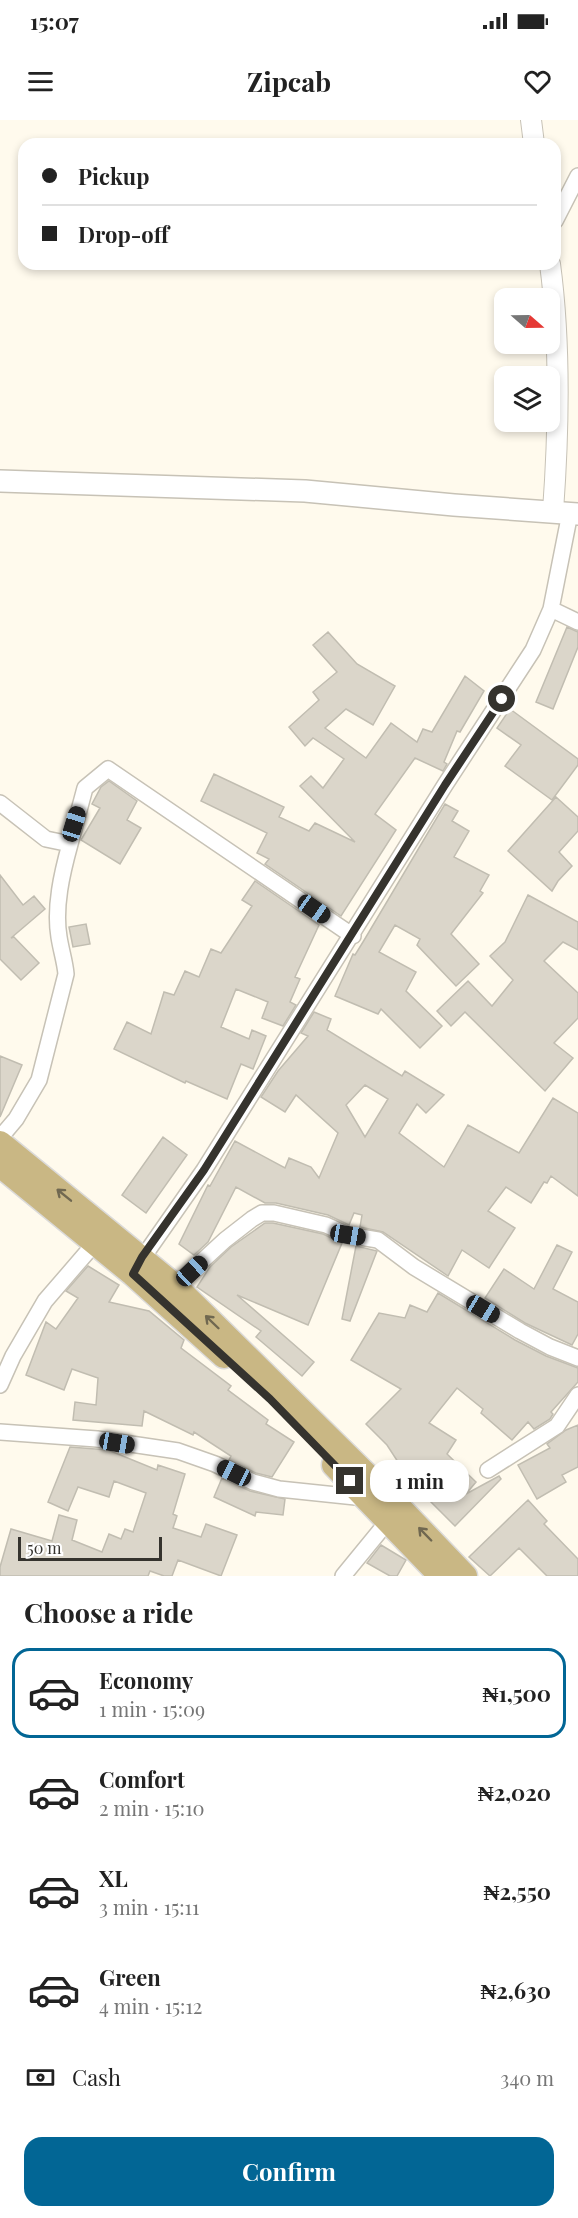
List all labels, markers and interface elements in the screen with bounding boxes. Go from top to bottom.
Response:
text: 15:07 [30,6,79,36]
text: Zipcab [247,63,331,99]
icon: menu [24,65,57,98]
icon: heart [521,65,554,98]
text: Pickup [78,161,149,191]
text: Drop-off [78,219,169,249]
north arrow [494,288,560,354]
map controls [494,288,560,432]
button: layers [494,366,560,432]
route start [488,685,515,712]
car [60,804,88,844]
car [294,891,334,927]
one-way arrow [56,1189,72,1202]
car [329,1223,367,1247]
car [173,1252,211,1290]
car [463,1292,503,1326]
one-way arrow [205,1315,220,1329]
car [98,1431,136,1455]
car [214,1457,254,1489]
callout: 1 min [371,1460,470,1502]
route end [336,1467,363,1494]
text: 1 min [395,1467,444,1494]
one-way arrow [417,1526,432,1541]
scale bar [18,1534,162,1562]
text: 50 m [27,1537,61,1558]
text: Choose a ride [24,1594,193,1630]
text: Economy [99,1665,193,1695]
icon: car [27,1666,81,1720]
text: ₦1,500 [483,1678,551,1708]
text: 1 min · 15:09 [99,1695,205,1722]
text: Comfort [99,1764,185,1794]
icon: car [27,1765,81,1819]
text: ₦2,020 [478,1777,551,1807]
text: 2 min · 15:10 [99,1794,205,1821]
text: XL [99,1863,128,1893]
icon: car [27,1864,81,1918]
text: ₦2,550 [484,1876,551,1906]
text: 3 min · 15:11 [99,1893,199,1920]
text: Green [99,1962,161,1992]
icon: car [27,1963,81,2017]
text: ₦2,630 [480,1975,551,2005]
text: 4 min · 15:12 [99,1992,202,2019]
icon: cash [24,2061,57,2094]
text: Cash [72,2062,121,2092]
text: 340 m [500,2064,554,2091]
button: Confirm [24,2137,554,2206]

